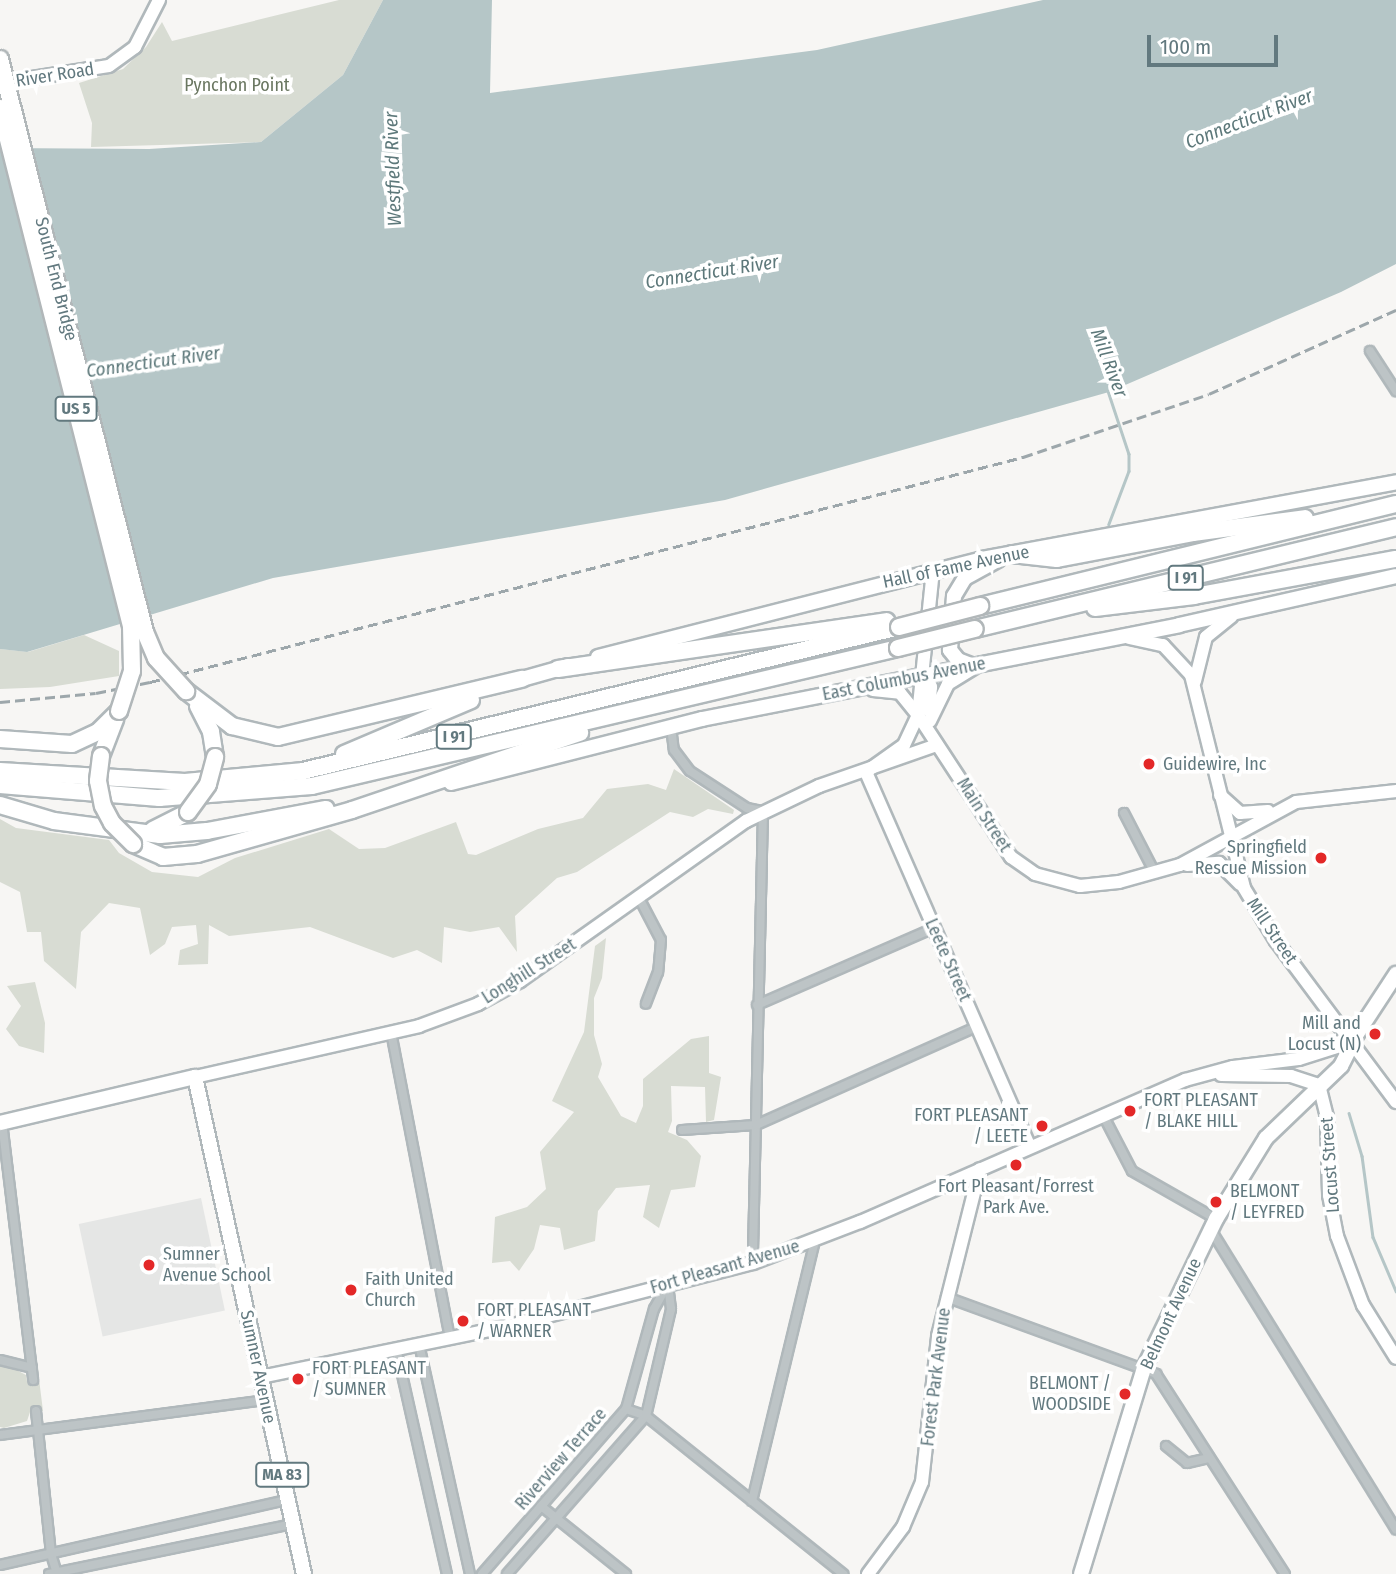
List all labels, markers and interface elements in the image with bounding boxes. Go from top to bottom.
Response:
scale bar [1151,21,1282,65]
text: 100 m [1160,34,1211,60]
street label: River Road [14,58,96,92]
park label: Pynchon Point [184,74,290,96]
water label: Connecticut River [1182,84,1316,154]
water label: Westfield River [380,111,406,227]
street label: South End Bridge [30,215,82,343]
water label: Connecticut River [644,250,780,294]
water label: Mill River [1086,326,1132,400]
water label: Connecticut River [85,341,221,383]
road number: US 5 [53,396,99,422]
street label: Hall of Fame Avenue [881,541,1031,593]
road number: I 91 [1167,566,1205,590]
street label: East Columbus Avenue [820,653,988,705]
road number: I 91 [435,724,473,750]
place label: Guidewire, Inc [1163,753,1267,775]
marker: Guidewire, Inc [1141,756,1157,772]
street label: Main Street [952,774,1016,856]
place label: Springfield Rescue Mission [1195,837,1307,880]
marker: Springfield Rescue Mission [1313,850,1329,866]
street label: Mill Street [1242,894,1302,968]
street label: Leete Street [920,915,976,1005]
street label: Longhill Street [478,933,580,1009]
place label: Mill and Locust (N) [1288,1013,1361,1056]
marker: Mill and Locust (N) [1367,1026,1383,1042]
place label: FORT PLEASANT / BLAKE HILL [1144,1090,1258,1132]
marker: FORT PLEASANT / BLAKE HILL [1122,1103,1138,1119]
place label: FORT PLEASANT / LEETE [914,1105,1028,1148]
street label: Locust Street [1316,1116,1344,1214]
marker: FORT PLEASANT / LEETE [1034,1118,1050,1134]
marker: Fort Pleasant/Forrest Park Ave. [1008,1157,1024,1173]
place label: Fort Pleasant/Forrest Park Ave. [938,1176,1094,1218]
place label: BELMONT / LEYFRED [1230,1181,1305,1224]
marker: BELMONT / LEYFRED [1208,1194,1224,1210]
street label: Fort Pleasant Avenue [648,1235,802,1299]
place label: Sumner Avenue School [163,1244,271,1286]
street label: Belmont Avenue [1136,1255,1206,1373]
marker: Sumner Avenue School [141,1257,157,1273]
place label: Faith United Church [365,1269,454,1312]
marker: Faith United Church [343,1282,359,1298]
place label: FORT PLEASANT / WARNER [477,1300,591,1342]
street label: Forest Park Avenue [917,1306,955,1448]
street label: Sumner Avenue [235,1308,281,1426]
marker: FORT PLEASANT / WARNER [455,1313,471,1329]
place label: FORT PLEASANT / SUMNER [312,1358,426,1400]
marker: FORT PLEASANT / SUMNER [290,1371,306,1387]
place label: BELMONT / WOODSIDE [1029,1373,1111,1416]
marker: BELMONT / WOODSIDE [1117,1386,1133,1402]
street label: Riverview Terrace [511,1404,611,1514]
road number: MA 83 [254,1462,310,1488]

